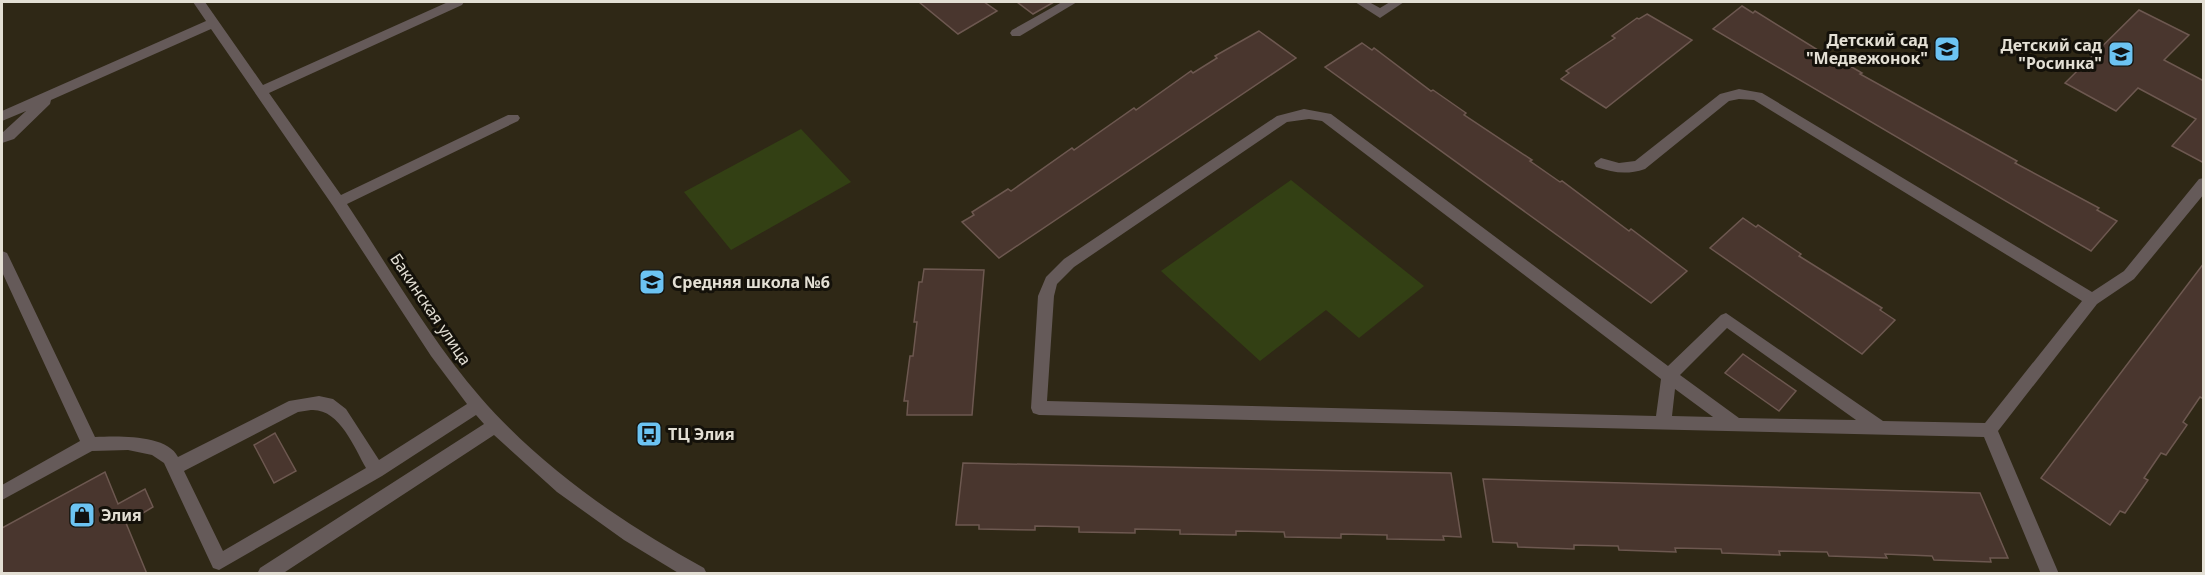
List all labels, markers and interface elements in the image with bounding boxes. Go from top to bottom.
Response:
place label: Детский сад "Медвежонок" [1806,29,1929,69]
school or university icon: Детский сад "Медвежонок" [1932,34,1962,64]
place label: Детский сад "Росинка" [2000,34,2103,74]
school or university icon: Детский сад "Росинка" [2106,39,2136,69]
street label: Бакинская улица [385,249,477,369]
school or university icon: Средняя школа №6 [637,267,667,297]
place label: Средняя школа №6 [672,271,830,293]
bus stop icon: ТЦ Элия [634,419,664,449]
place label: ТЦ Элия [668,423,735,445]
shop icon: Элия [67,500,97,530]
place label: Элия [101,504,142,526]

